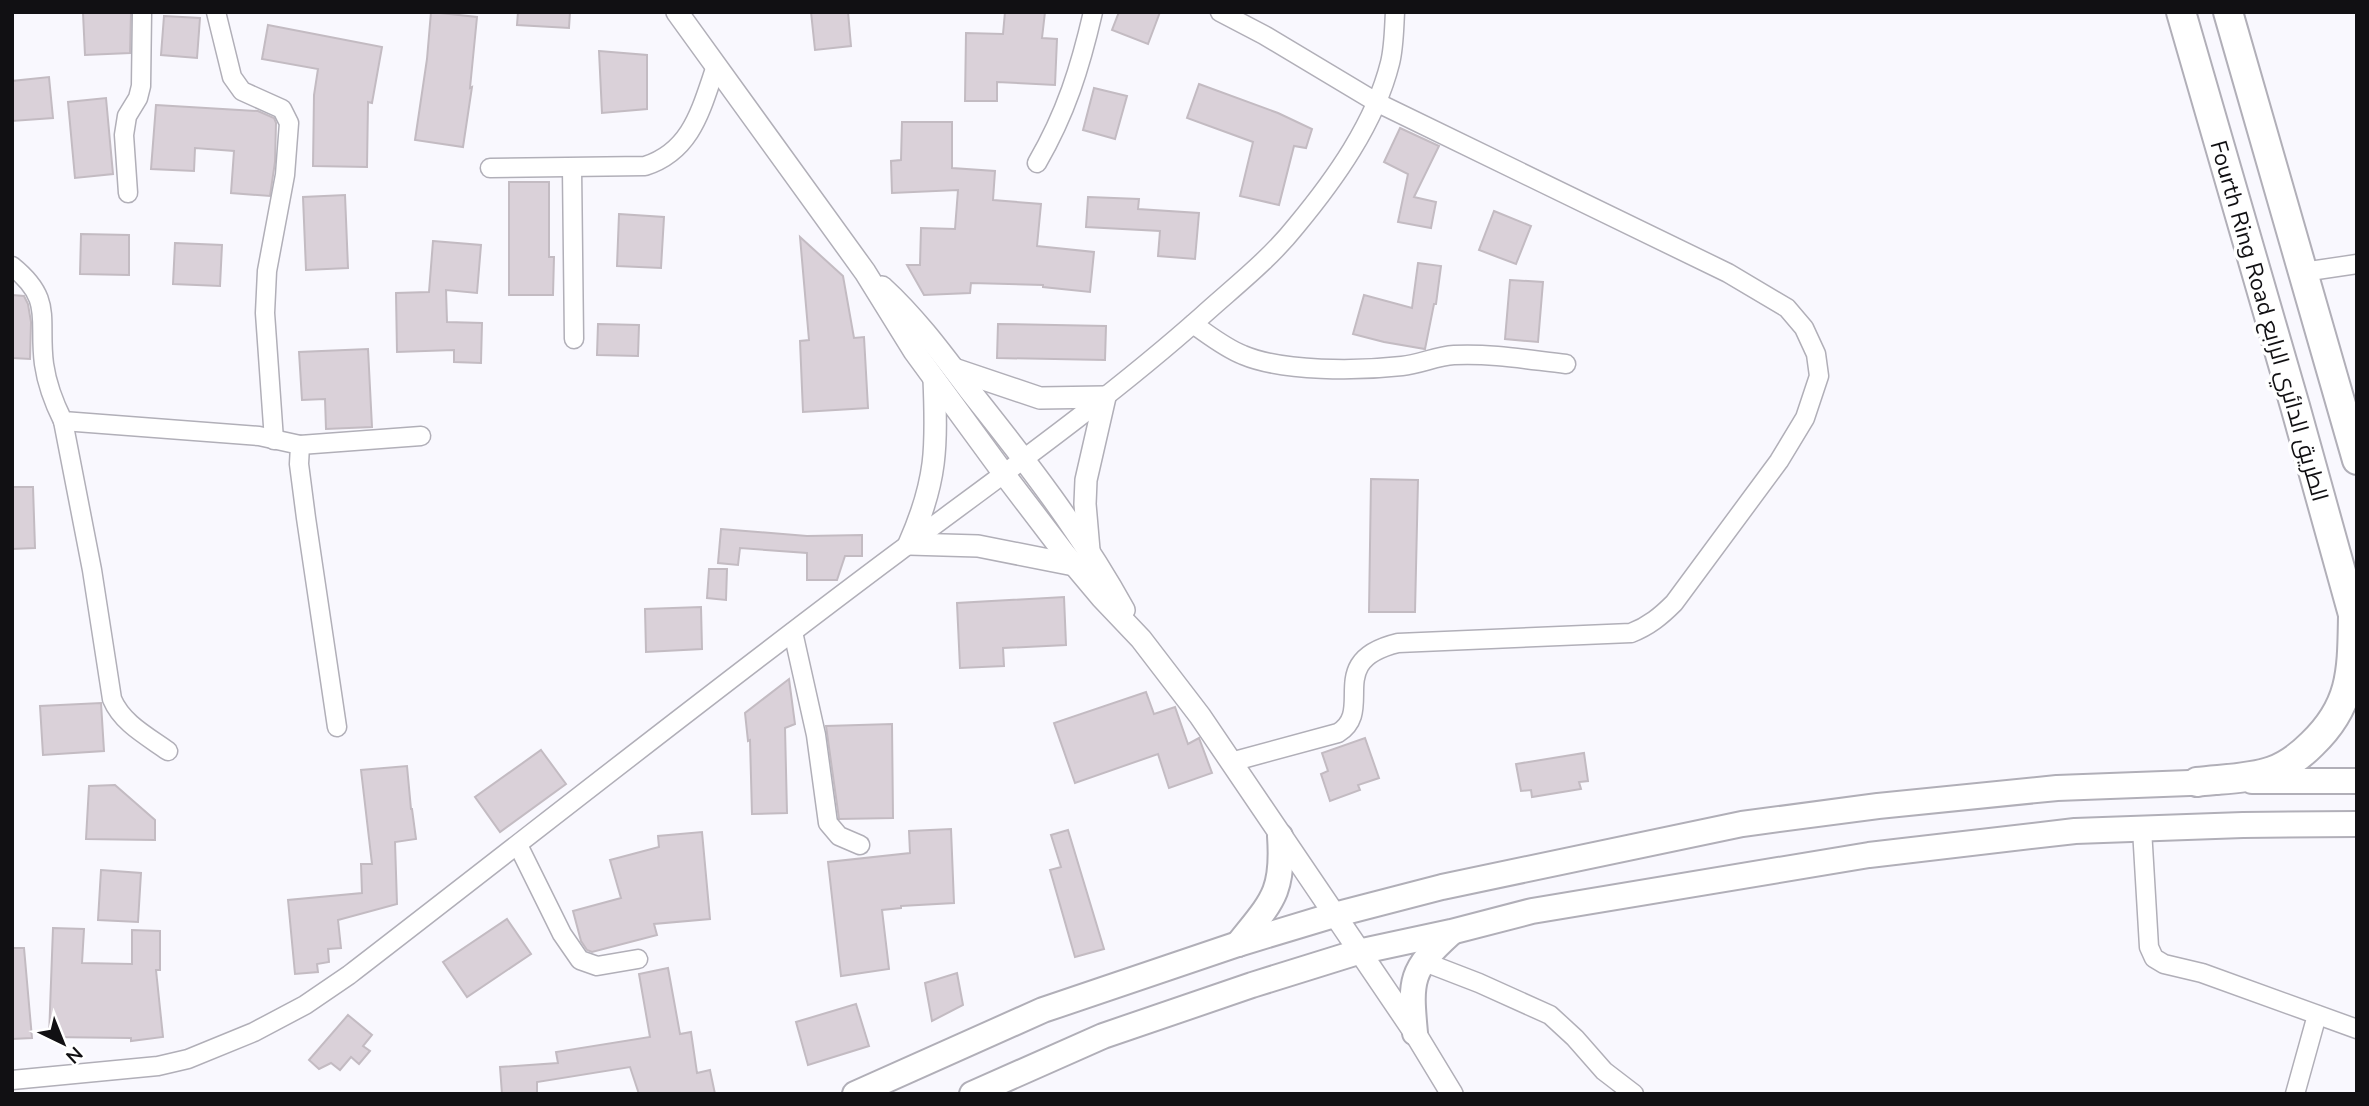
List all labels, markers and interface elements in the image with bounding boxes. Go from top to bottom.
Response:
street label: Fourth Ring Road الطريق الدائري الرابع [2201,137,2335,506]
north arrow [28,1008,98,1078]
text: N [60,1040,88,1069]

